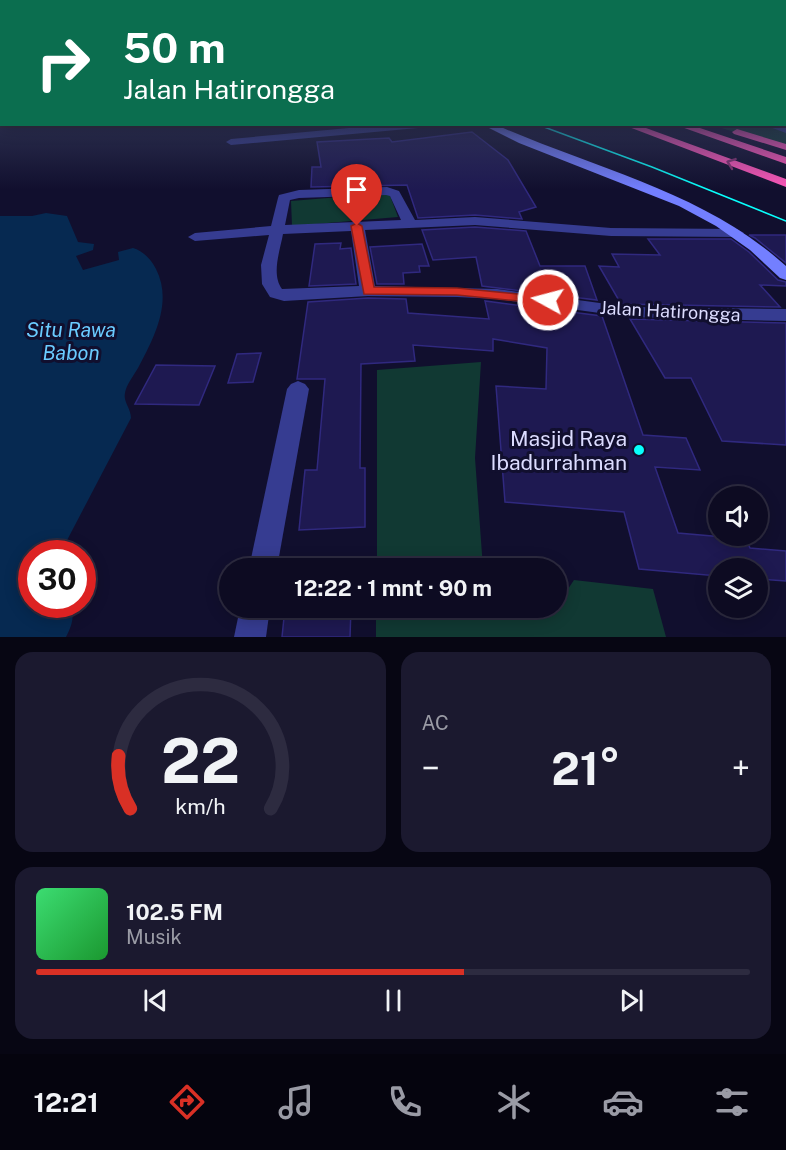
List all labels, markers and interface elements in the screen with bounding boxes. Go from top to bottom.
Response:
text: 50 m [123,23,226,72]
icon: right [24,24,102,102]
text: Jalan Hatirongga [123,73,335,105]
one-way arrow [726,158,737,171]
pin [331,164,382,226]
icon: arrive [340,173,373,206]
position arrow [516,268,580,332]
street label: Jalan Hatirongga [599,297,741,325]
water label: Situ Rawa Babon [26,318,116,365]
place label: Masjid Raya Ibadurrahman [491,426,627,475]
marker: Masjid Raya Ibadurrahman [632,443,646,457]
map controls [708,486,768,618]
button: sound [708,486,768,546]
speed limit sign: 30 [18,540,96,618]
button: layers [708,558,768,618]
text: 12:22 · 1 mnt · 90 m [294,575,492,601]
text: AC [422,711,449,735]
text: 22 [161,724,240,797]
text: 21° [551,742,620,795]
text: − [422,749,440,787]
text: + [732,749,750,787]
text: km/h [175,794,225,819]
text: 102.5 FM [126,899,223,925]
text: Musik [126,925,182,949]
icon: previous [139,984,172,1017]
icon: pause [377,984,410,1017]
icon: next [615,984,648,1017]
icon: directions [166,1081,208,1123]
icon: music [275,1081,317,1123]
icon: phone [384,1081,426,1123]
icon: climate [493,1081,535,1123]
icon: car [602,1081,644,1123]
icon: filters [711,1081,753,1123]
text: 12:21 [33,1086,99,1118]

